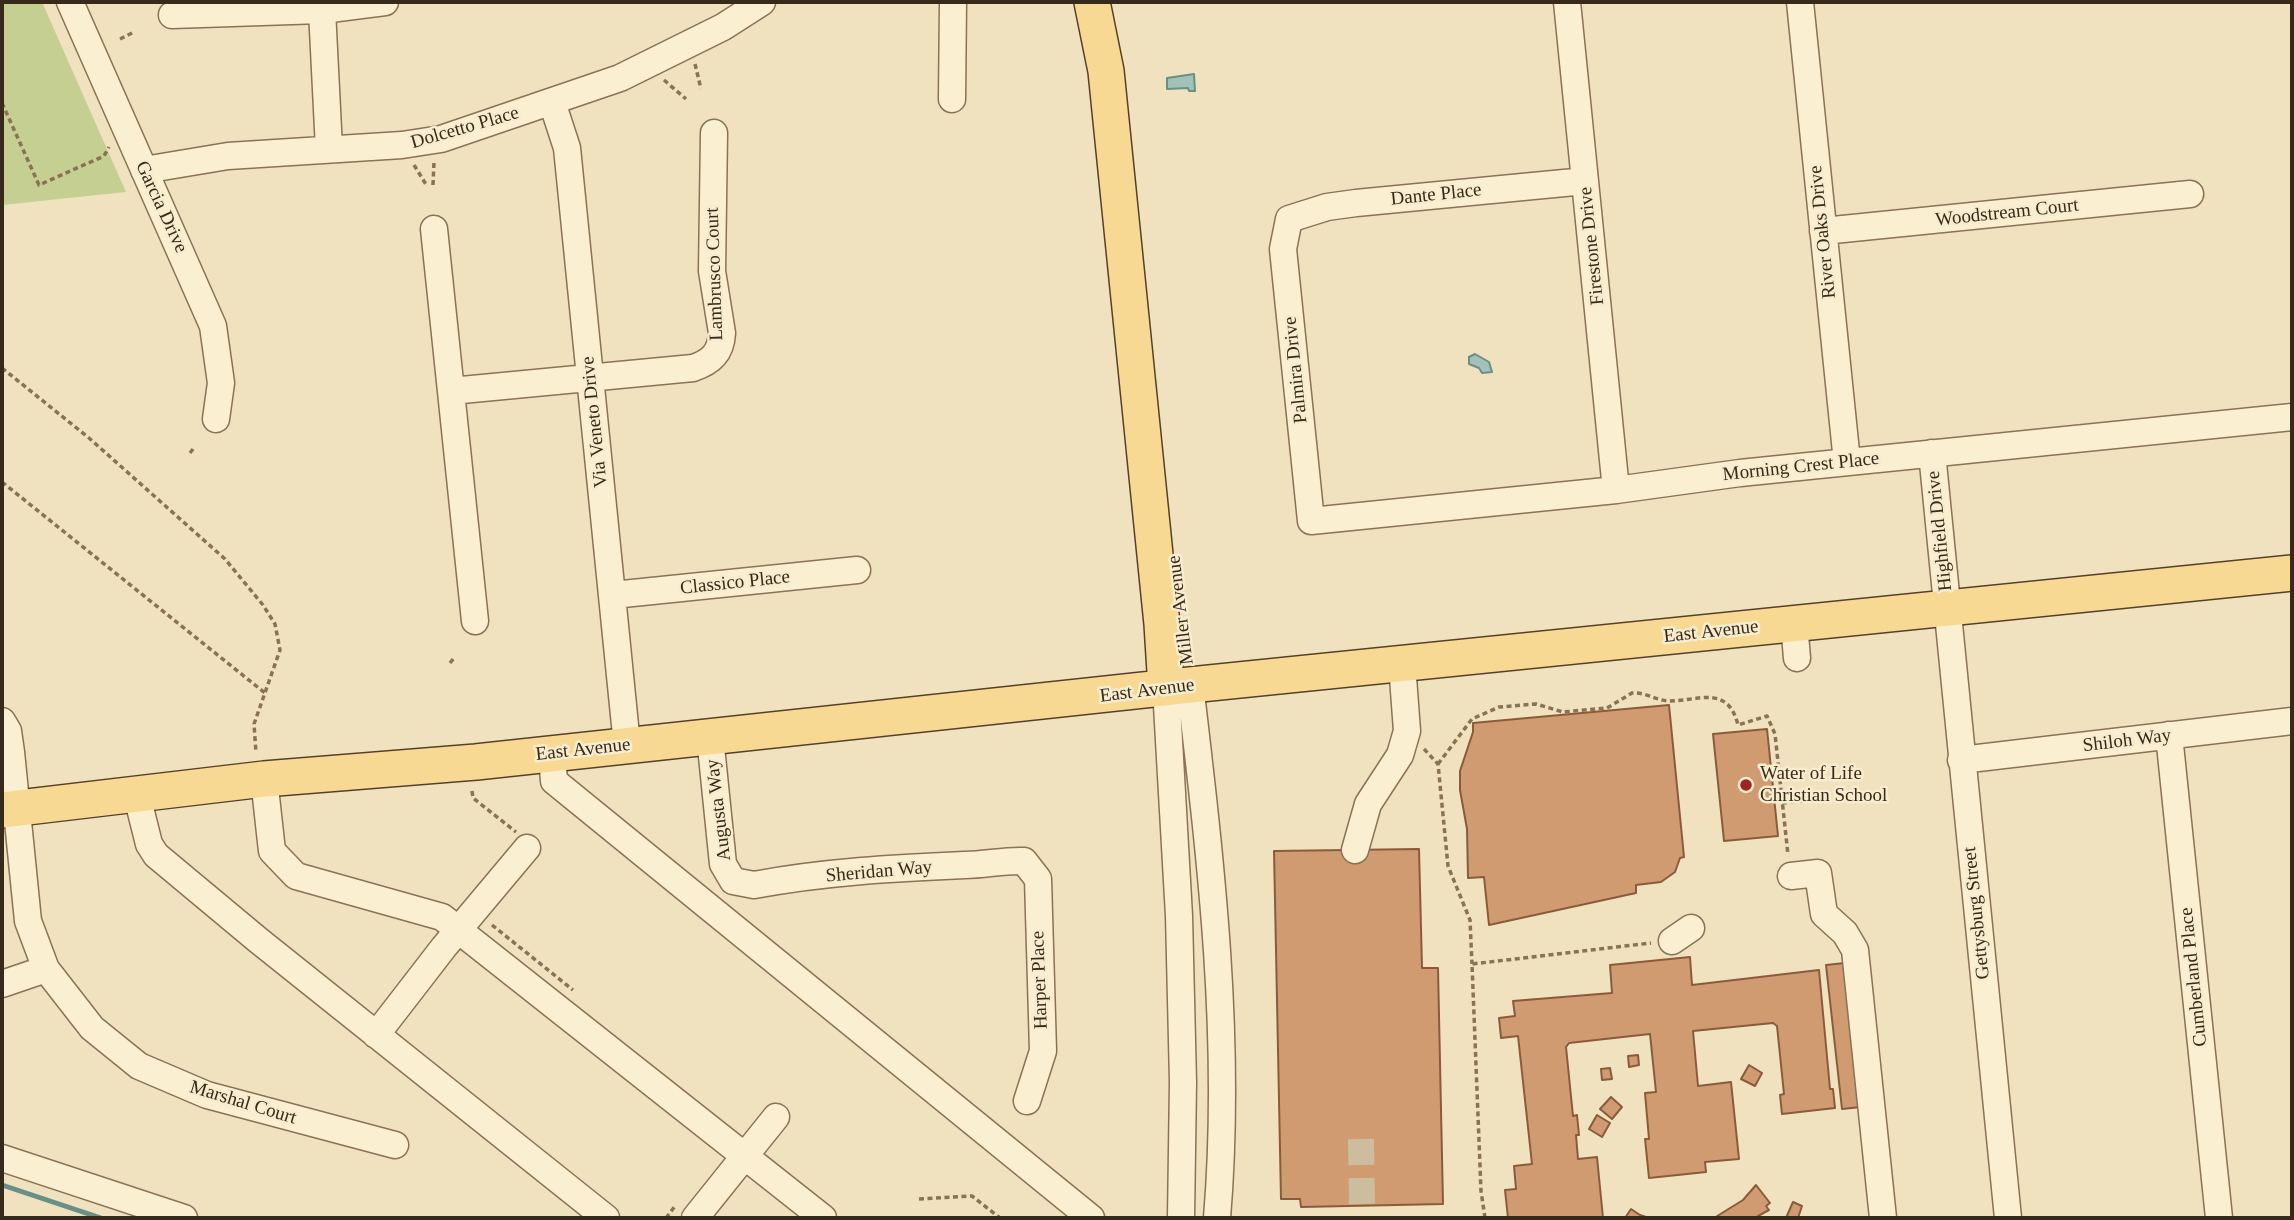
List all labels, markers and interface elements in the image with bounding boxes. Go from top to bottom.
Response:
street label: Dolcetto Place [408,102,522,154]
street label: Garcia Drive [130,157,192,257]
street label: River Oaks Drive [1805,164,1841,300]
street label: Dante Place [1389,179,1483,211]
street label: Firestone Drive [1574,186,1610,306]
street label: Woodstream Court [1934,194,2080,232]
street label: Lambrusco Court [701,207,729,341]
street label: Palmira Drive [1279,316,1313,424]
street label: Via Veneto Drive [577,355,613,489]
street label: Morning Crest Place [1722,447,1880,487]
street label: Highfield Drive [1922,470,1958,592]
street label: Miller Avenue [1163,554,1199,666]
street label: Classico Place [679,566,791,600]
street label: East Avenue [1662,616,1760,648]
street label: East Avenue [1098,674,1196,708]
street label: Shiloh Way [2082,724,2172,758]
street label: East Avenue [534,734,632,766]
street label: Augusta Way [701,758,737,862]
place label: Water of Life Christian School [1760,763,1887,807]
marker: Water of Life Christian School [1738,777,1754,793]
street label: Gettysburg Street [1959,846,1995,980]
street label: Sheridan Way [825,856,933,888]
street label: Cumberland Place [2175,906,2213,1048]
street label: Harper Place [1027,930,1053,1030]
street label: Marshal Court [187,1076,299,1130]

